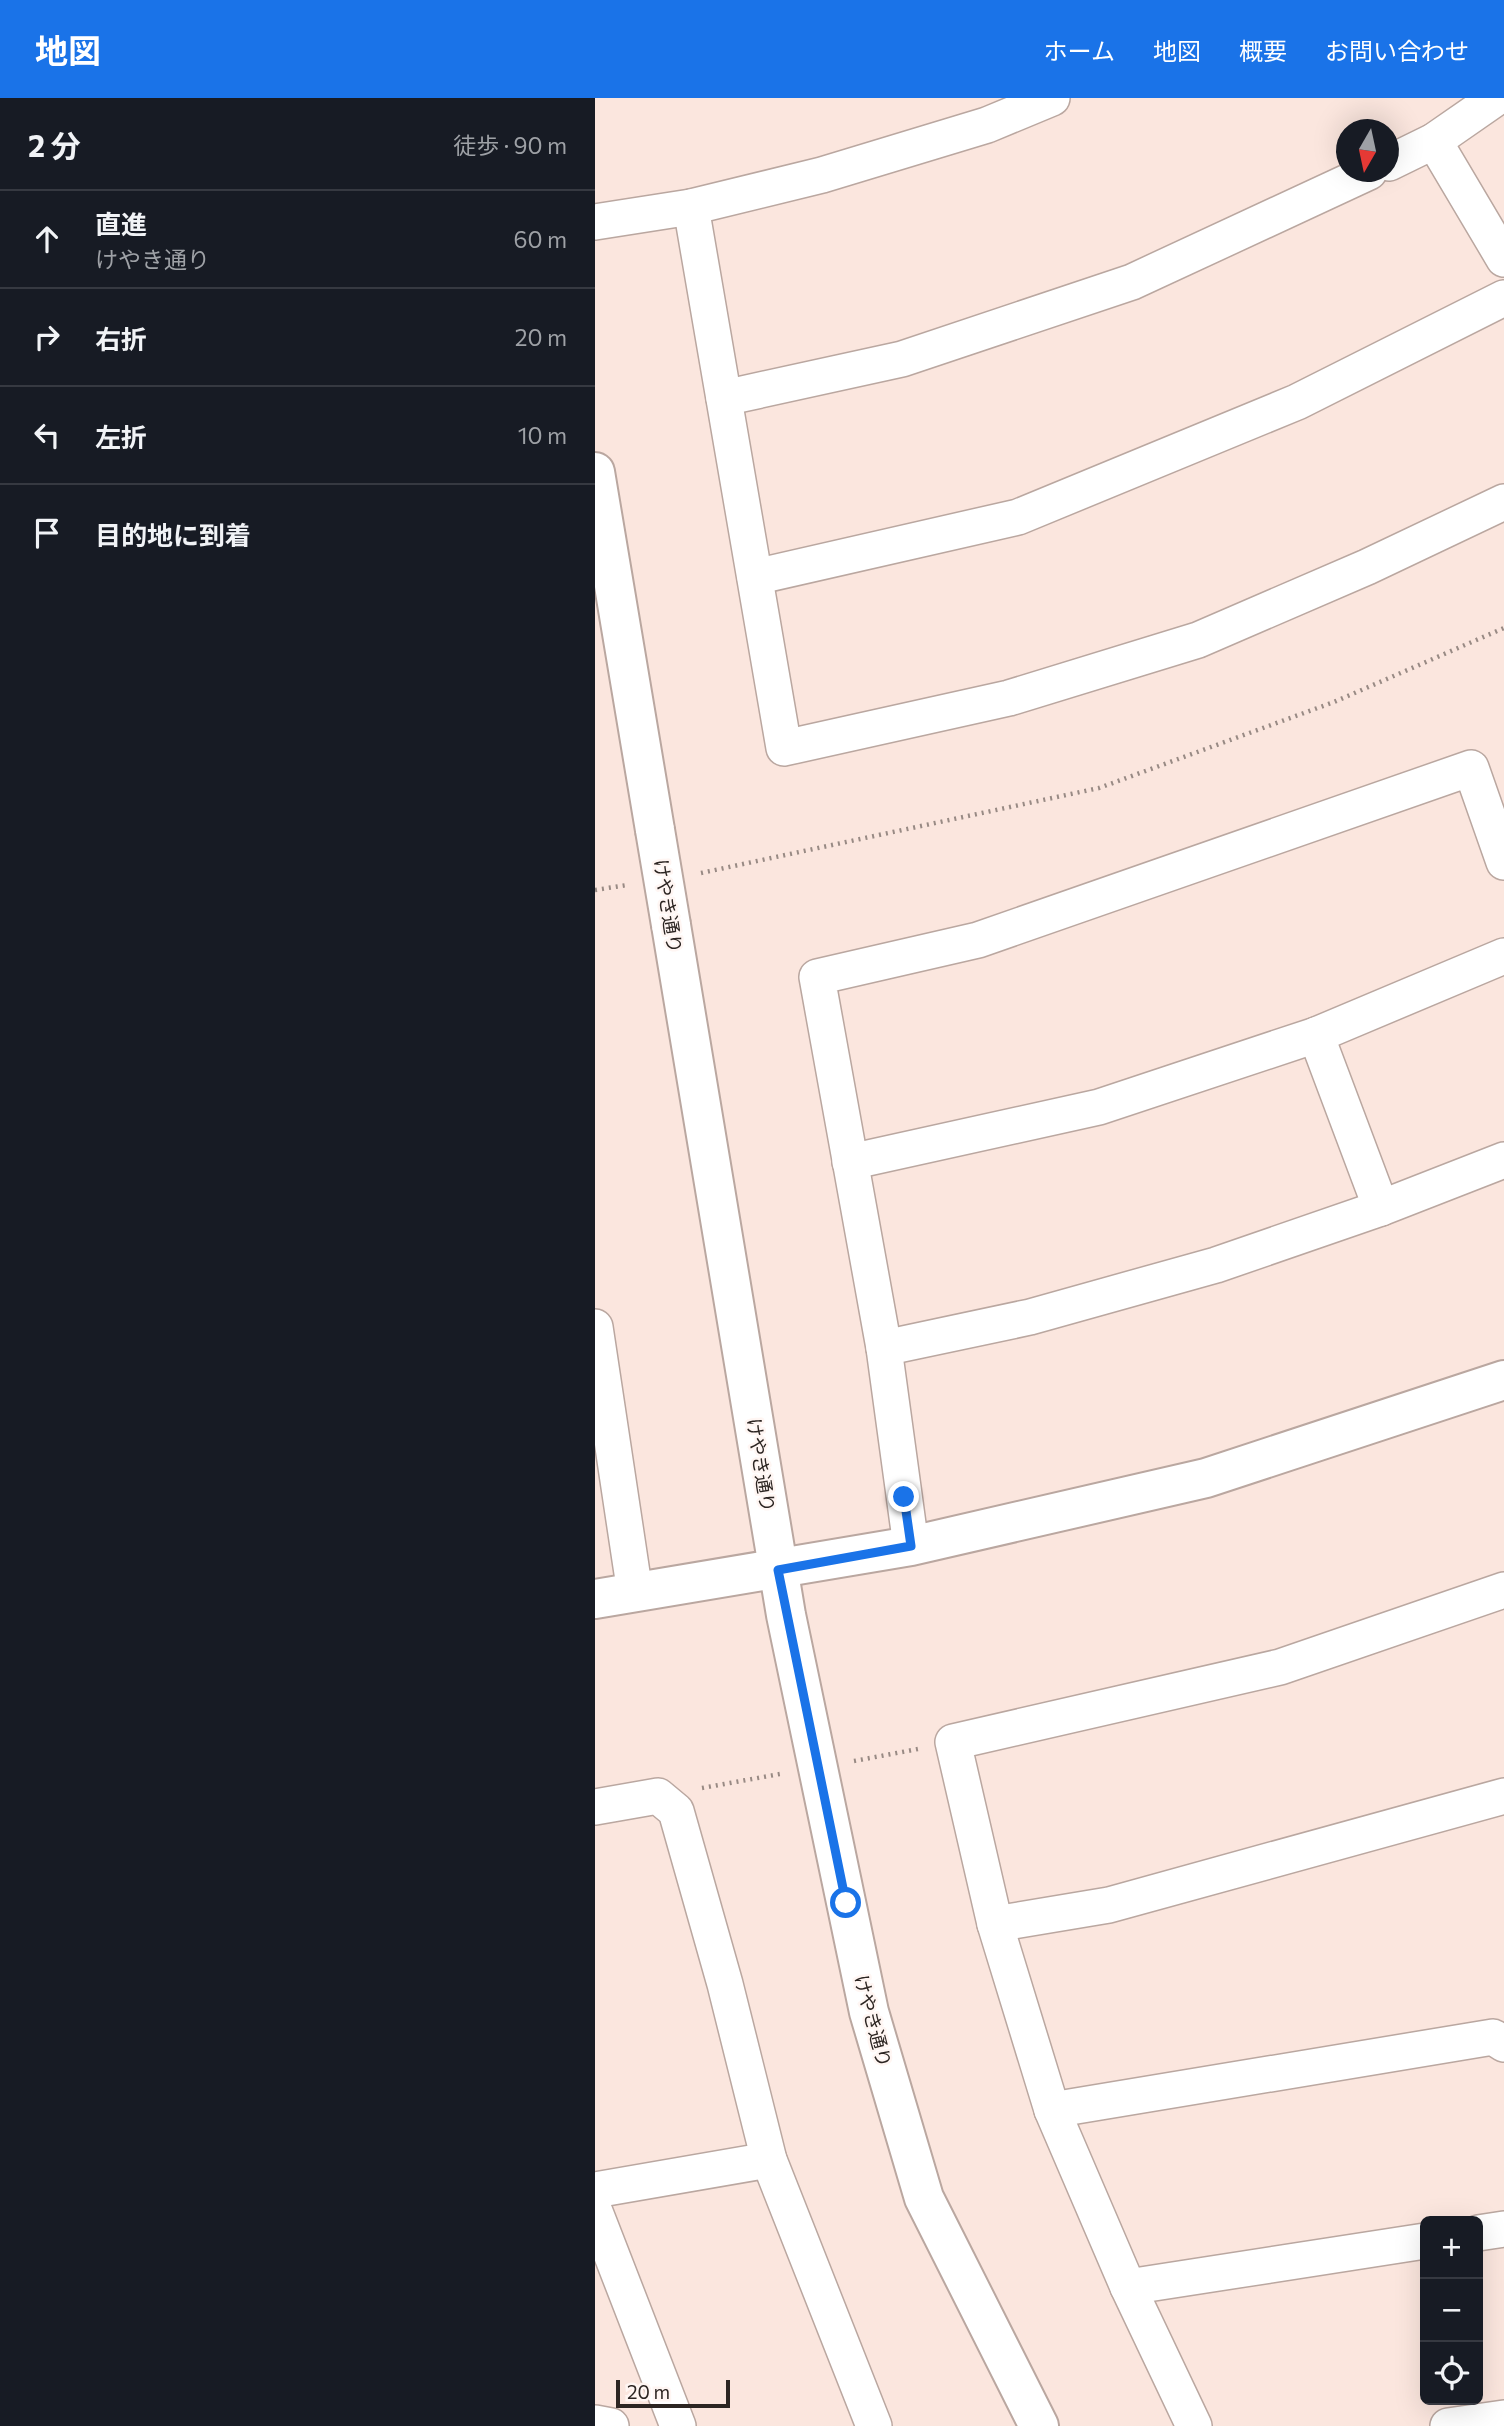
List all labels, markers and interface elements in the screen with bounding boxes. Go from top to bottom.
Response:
text: 地図 [35,29,101,70]
text: ホーム [1044,36,1115,65]
text: 地図 [1153,36,1201,65]
text: 概要 [1239,36,1287,65]
text: お問い合わせ [1325,36,1469,65]
north arrow [1336,119,1399,182]
text: 2 分 [28,126,81,163]
text: 徒歩 · 90 m [453,131,567,159]
text: 直進 [95,208,147,239]
icon: ahead [28,220,66,258]
text: 60 m [514,225,567,253]
text: けやき通り [95,245,210,273]
icon: right [28,318,66,356]
text: 右折 [95,323,147,354]
text: 20 m [515,323,567,351]
icon: left [28,416,66,454]
text: 左折 [95,421,147,452]
text: 10 m [518,421,567,449]
icon: arrive [28,514,66,552]
text: 目的地に到着 [95,519,251,550]
street label: けやき通り [650,857,687,955]
street label: けやき通り [743,1416,780,1514]
route end [888,1481,919,1512]
route start [830,1887,861,1918]
street label: けやき通り [850,1972,897,2070]
map controls [1420,2216,1483,2405]
button: + [1420,2216,1483,2279]
button: − [1420,2279,1483,2342]
button: locate [1420,2342,1483,2405]
scale bar [616,2377,730,2409]
text: 20 m [627,2380,670,2403]

